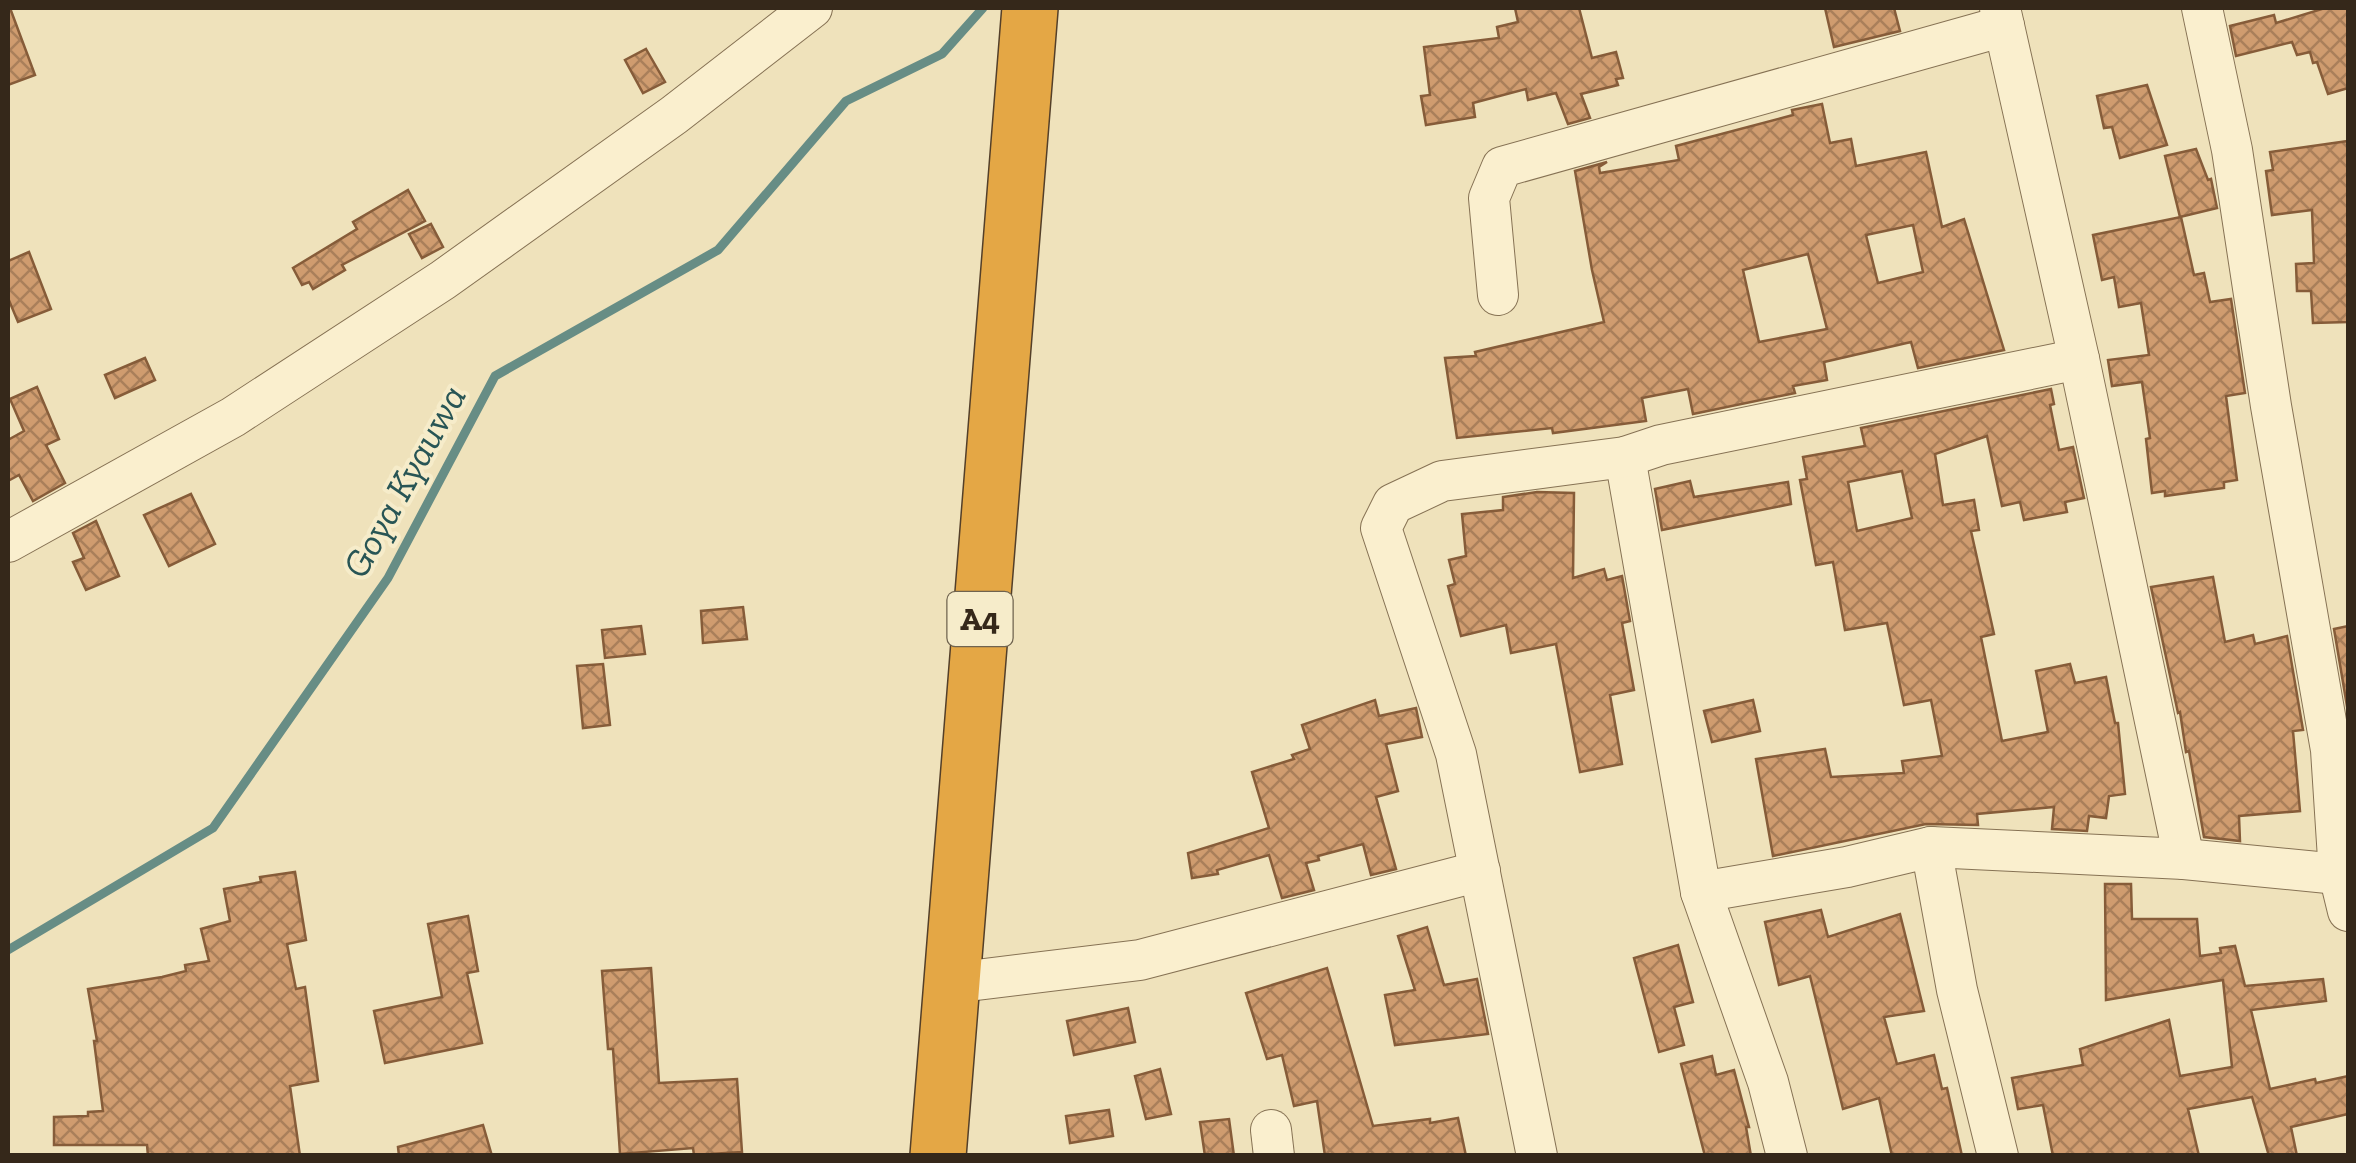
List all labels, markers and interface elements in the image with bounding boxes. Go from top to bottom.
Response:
water label: Goya Kyauwa [332,377,476,585]
road number: A4 [948,592,1012,646]

